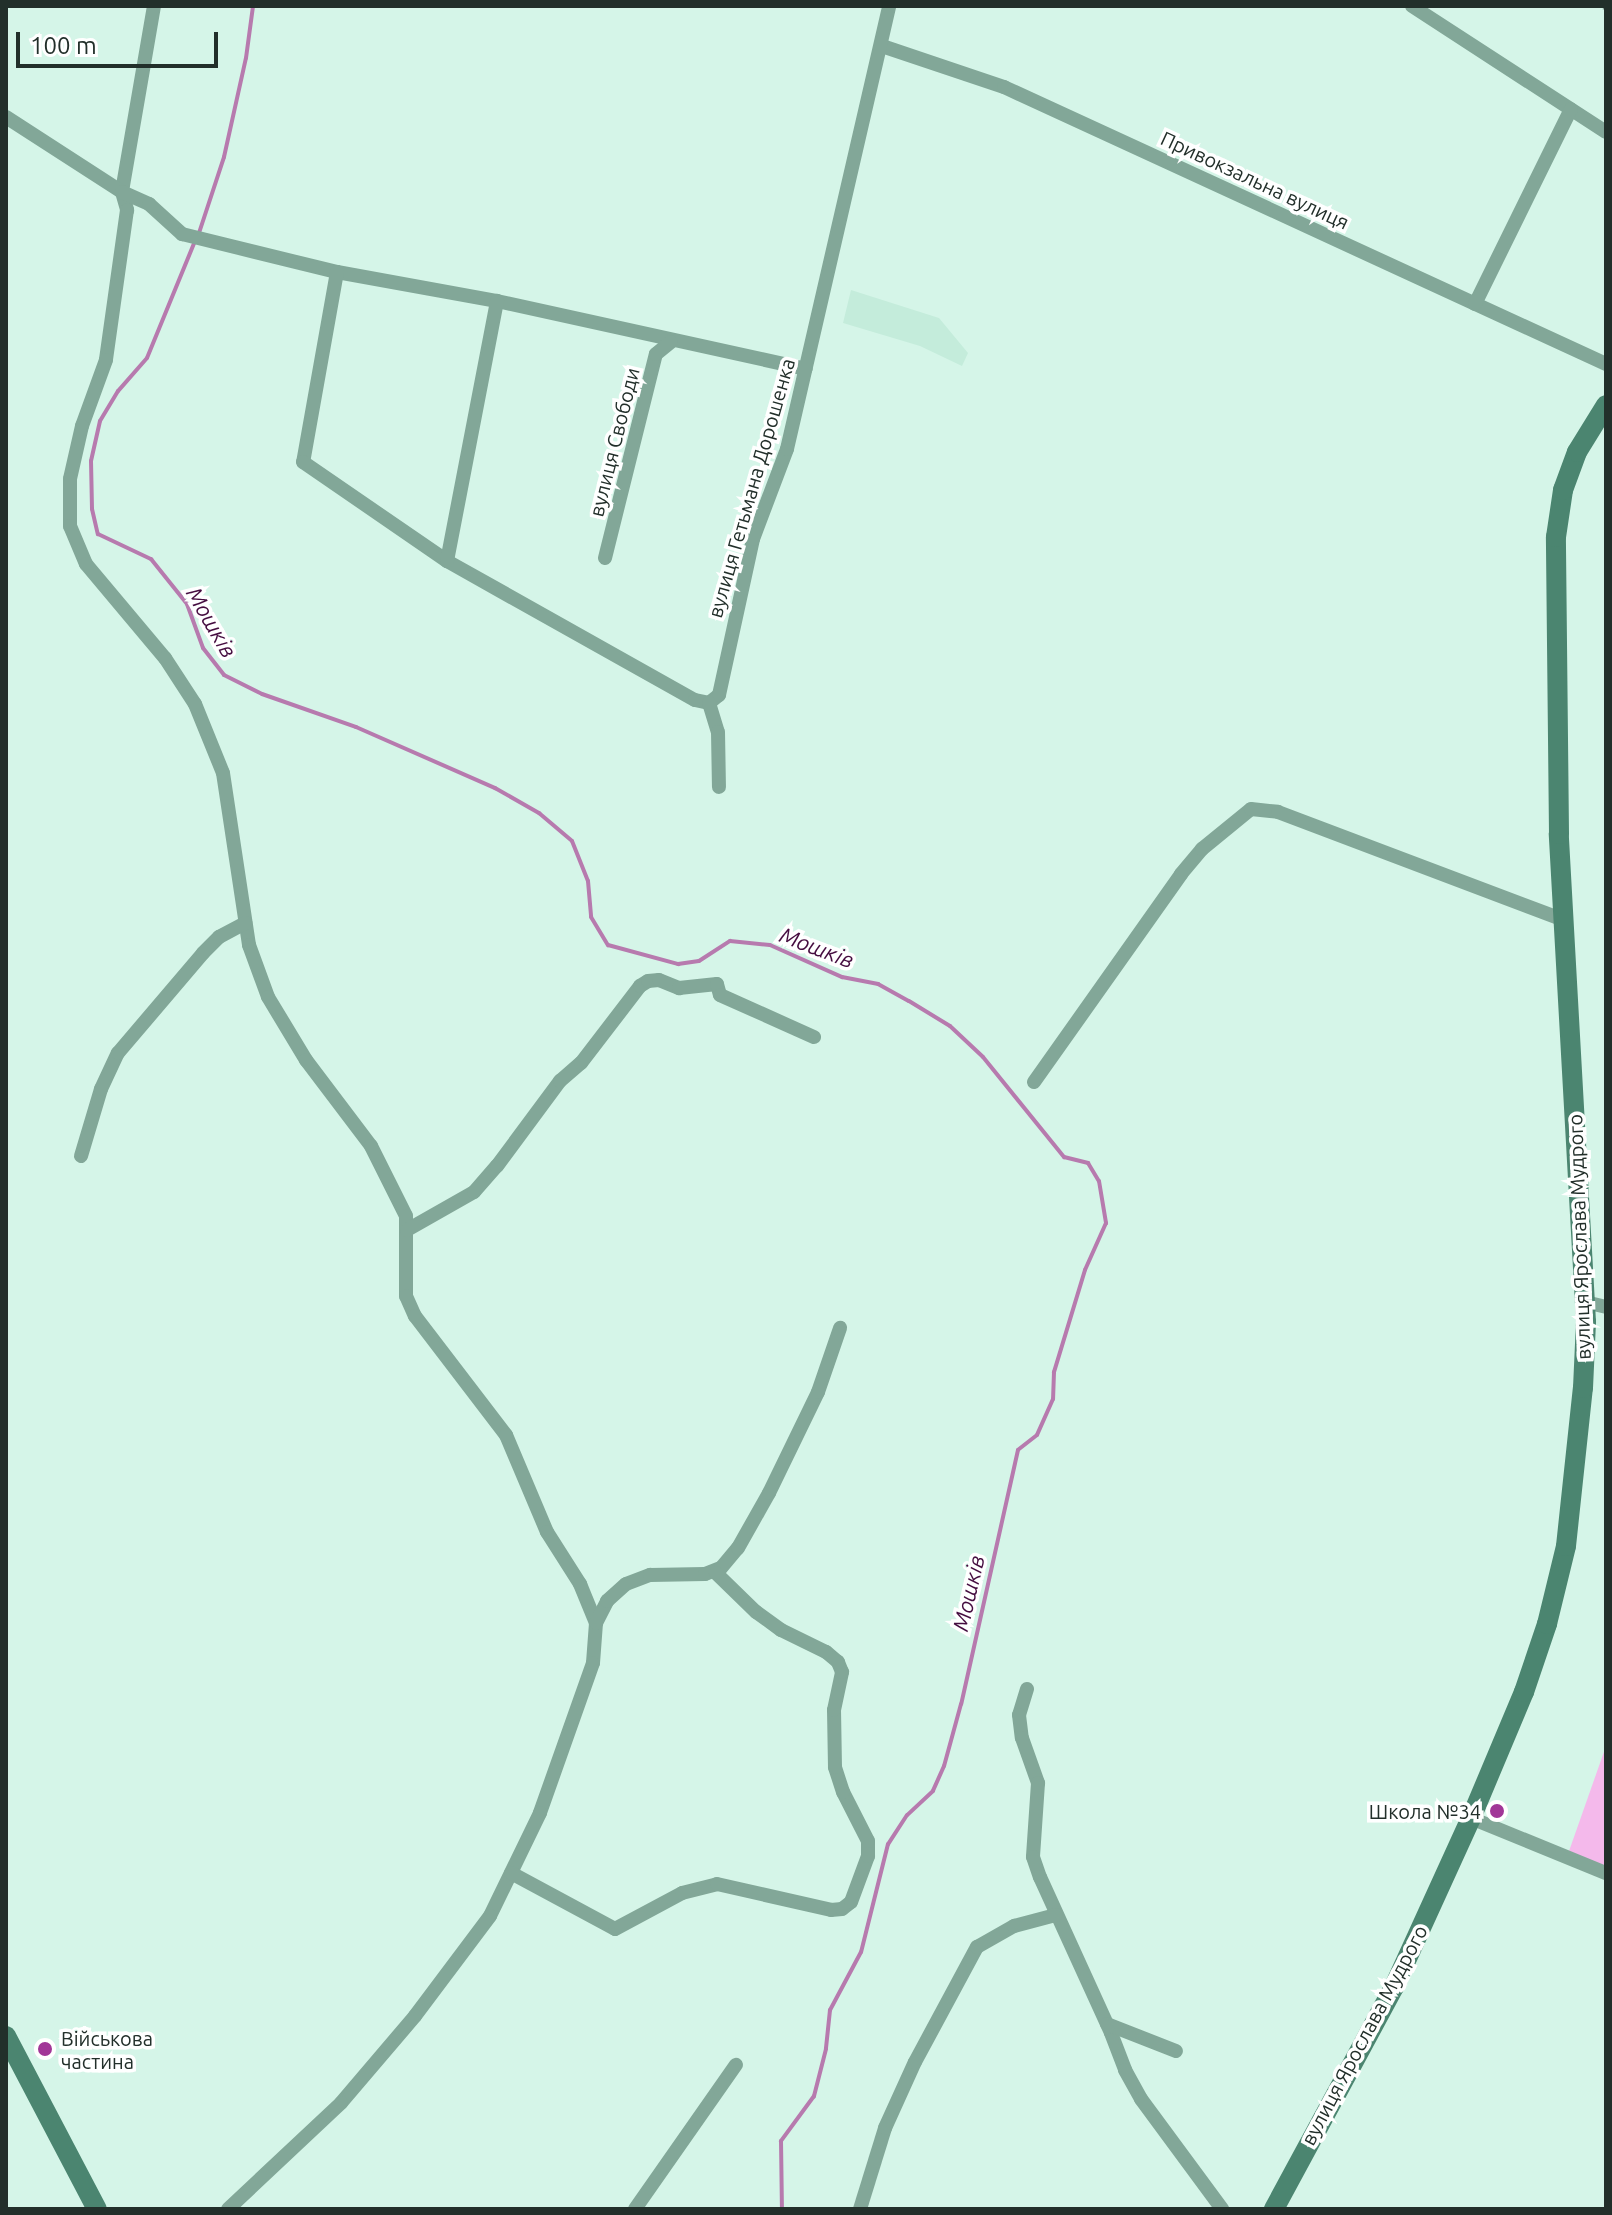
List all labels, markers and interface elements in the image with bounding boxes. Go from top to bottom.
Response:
scale bar [20,16,222,66]
text: 100 m [30,32,97,59]
street label: Привокзальна вулиця [1157,126,1353,234]
street label: вулиця Гетьмана Дорошенка [702,355,800,621]
street label: вулиця Свободи [584,365,644,519]
water label: Мошків [181,582,243,662]
water label: Мошків [776,921,858,973]
street label: вулиця Ярослава Мудрого [1563,1114,1595,1360]
water label: Мошків [946,1552,990,1634]
place label: Школа №34 [1369,1799,1481,1823]
marker: Школа №34 [1488,1802,1506,1820]
street label: вулиця Ярослава Мудрого [1296,1921,1432,2149]
place label: Військова частина [61,2026,153,2073]
marker: Військова частина [36,2040,54,2058]

